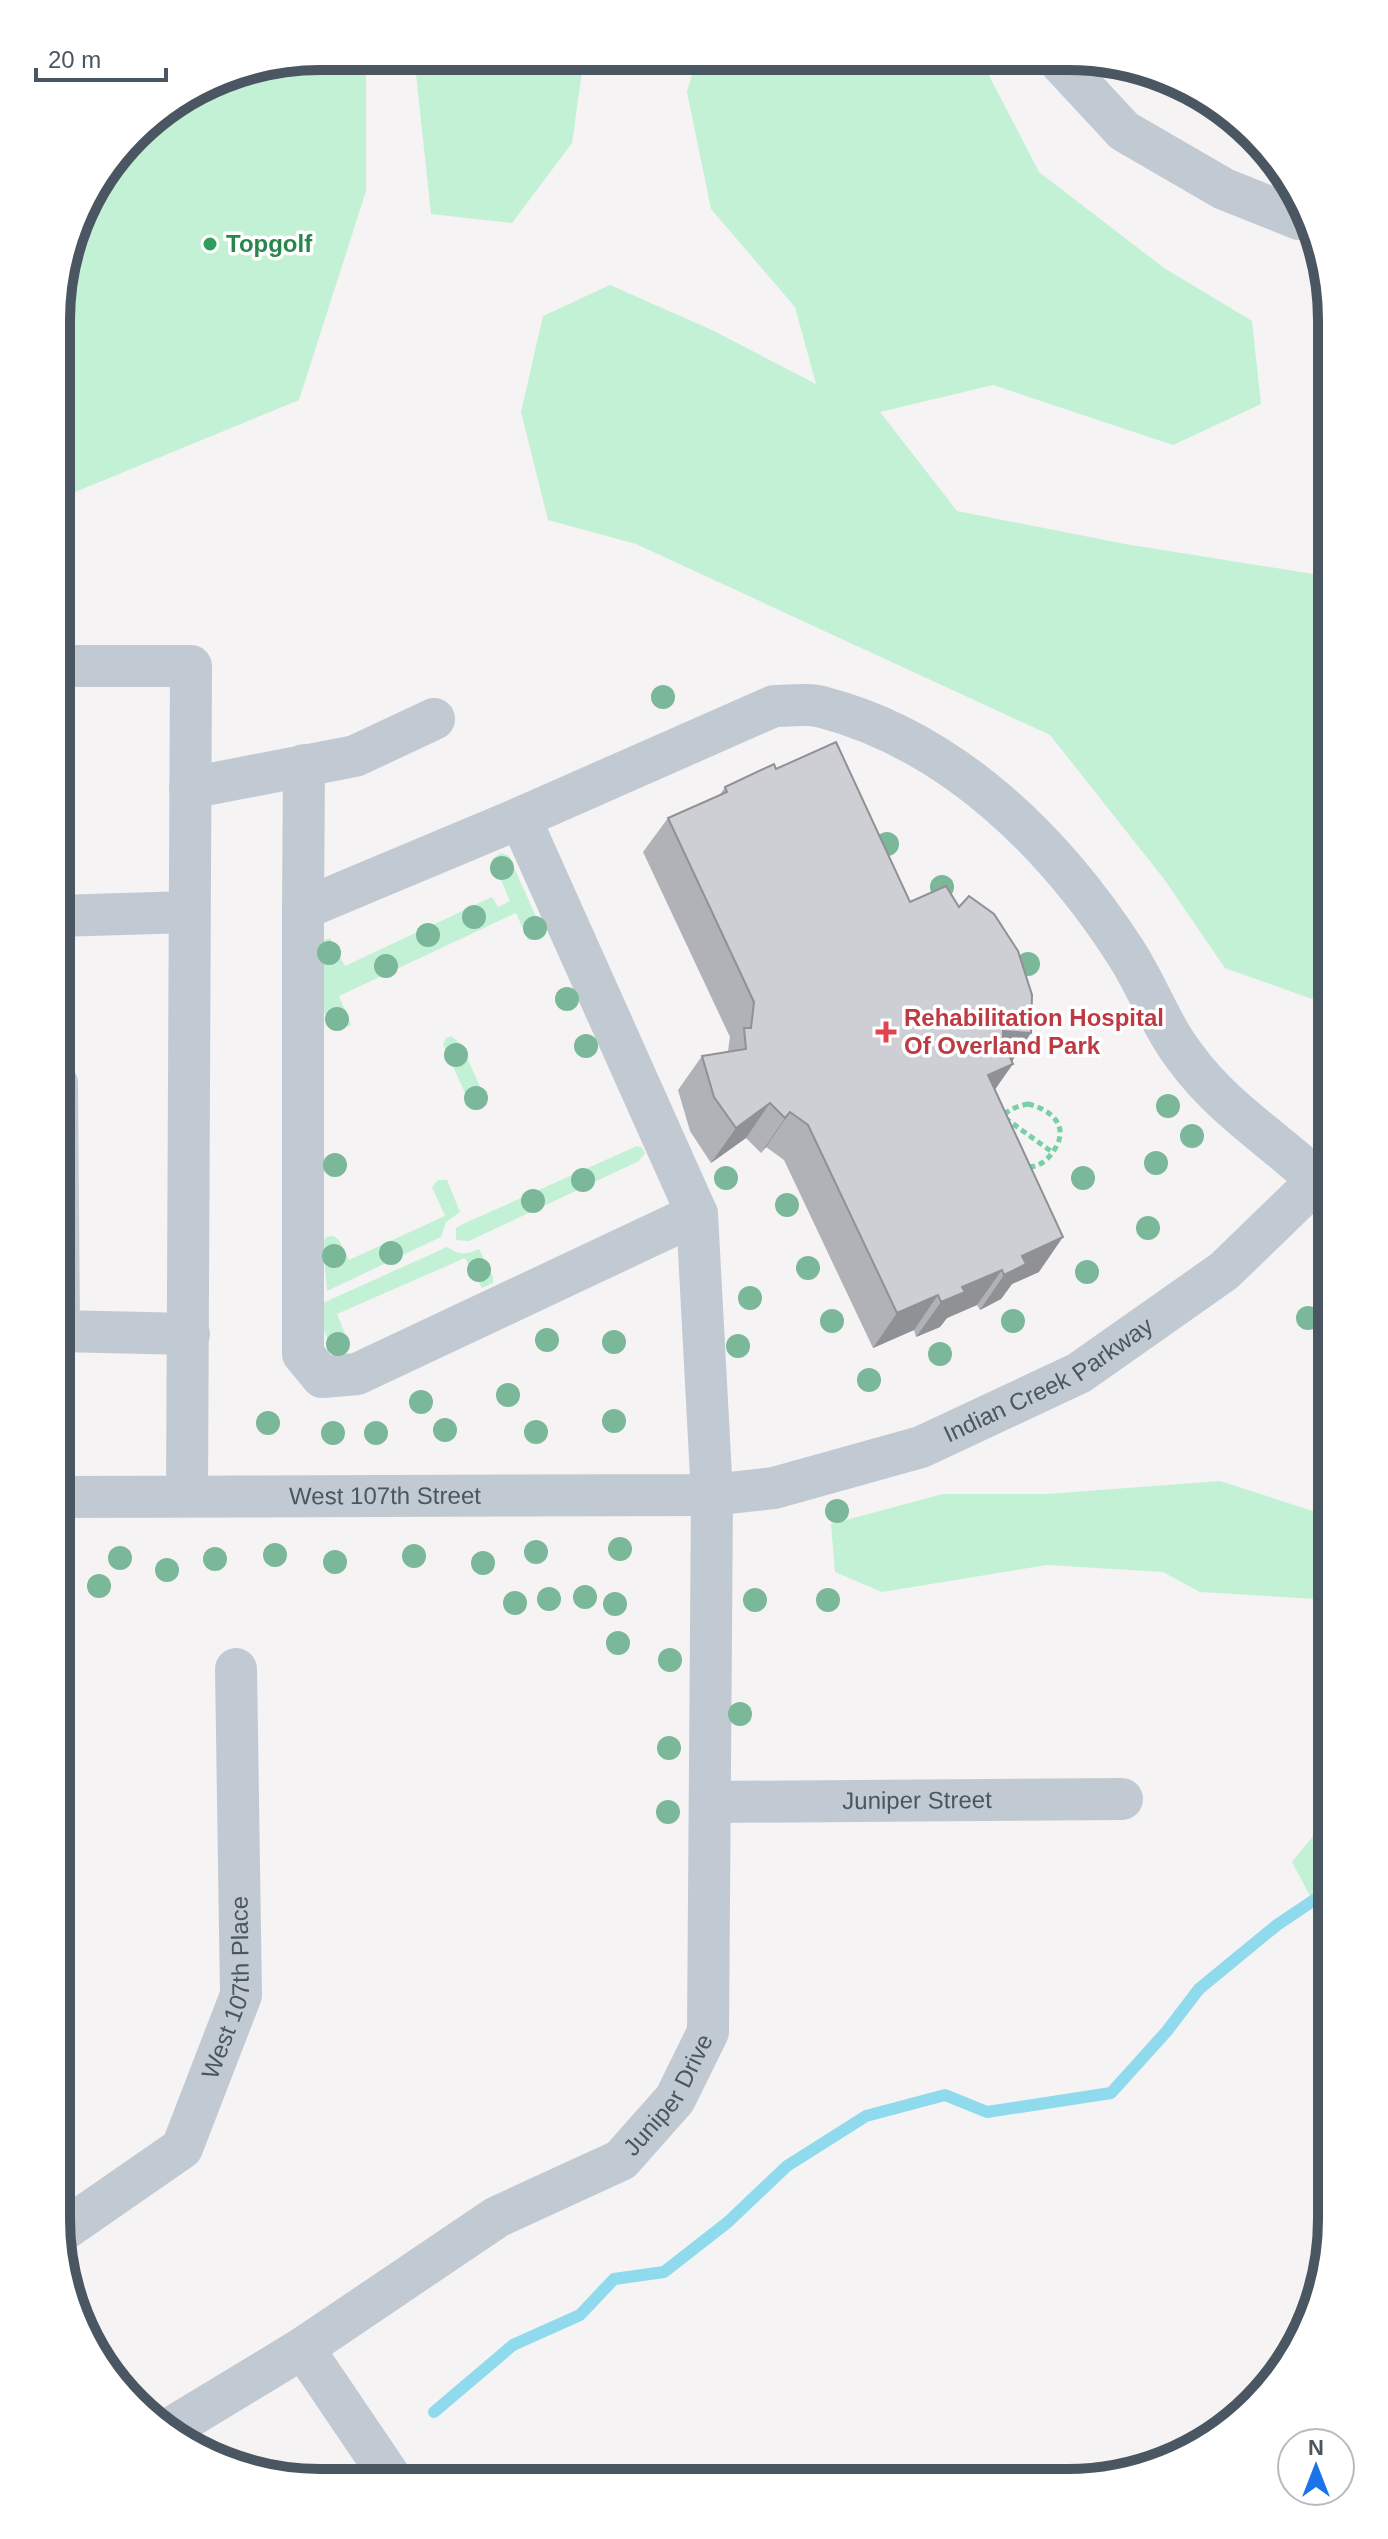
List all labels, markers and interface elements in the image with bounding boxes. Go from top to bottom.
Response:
scale bar [36,32,166,82]
text: 20 m [48,46,101,73]
place label: Topgolf [226,230,313,257]
marker: Topgolf [201,235,219,253]
place label: Rehabilitation Hospital Of Overland Park [904,1004,1164,1059]
marker: Rehabilitation Hospital Of Overland Park [875,1021,897,1043]
street label: Indian Creek Parkway [939,1311,1158,1448]
street label: West 107th Street [289,1482,481,1509]
street label: Juniper Street [842,1786,992,1814]
street label: West 107th Place [196,1896,254,2083]
street label: Juniper Drive [617,2030,718,2161]
north arrow [1276,2427,1356,2507]
text: N [1308,2435,1324,2460]

